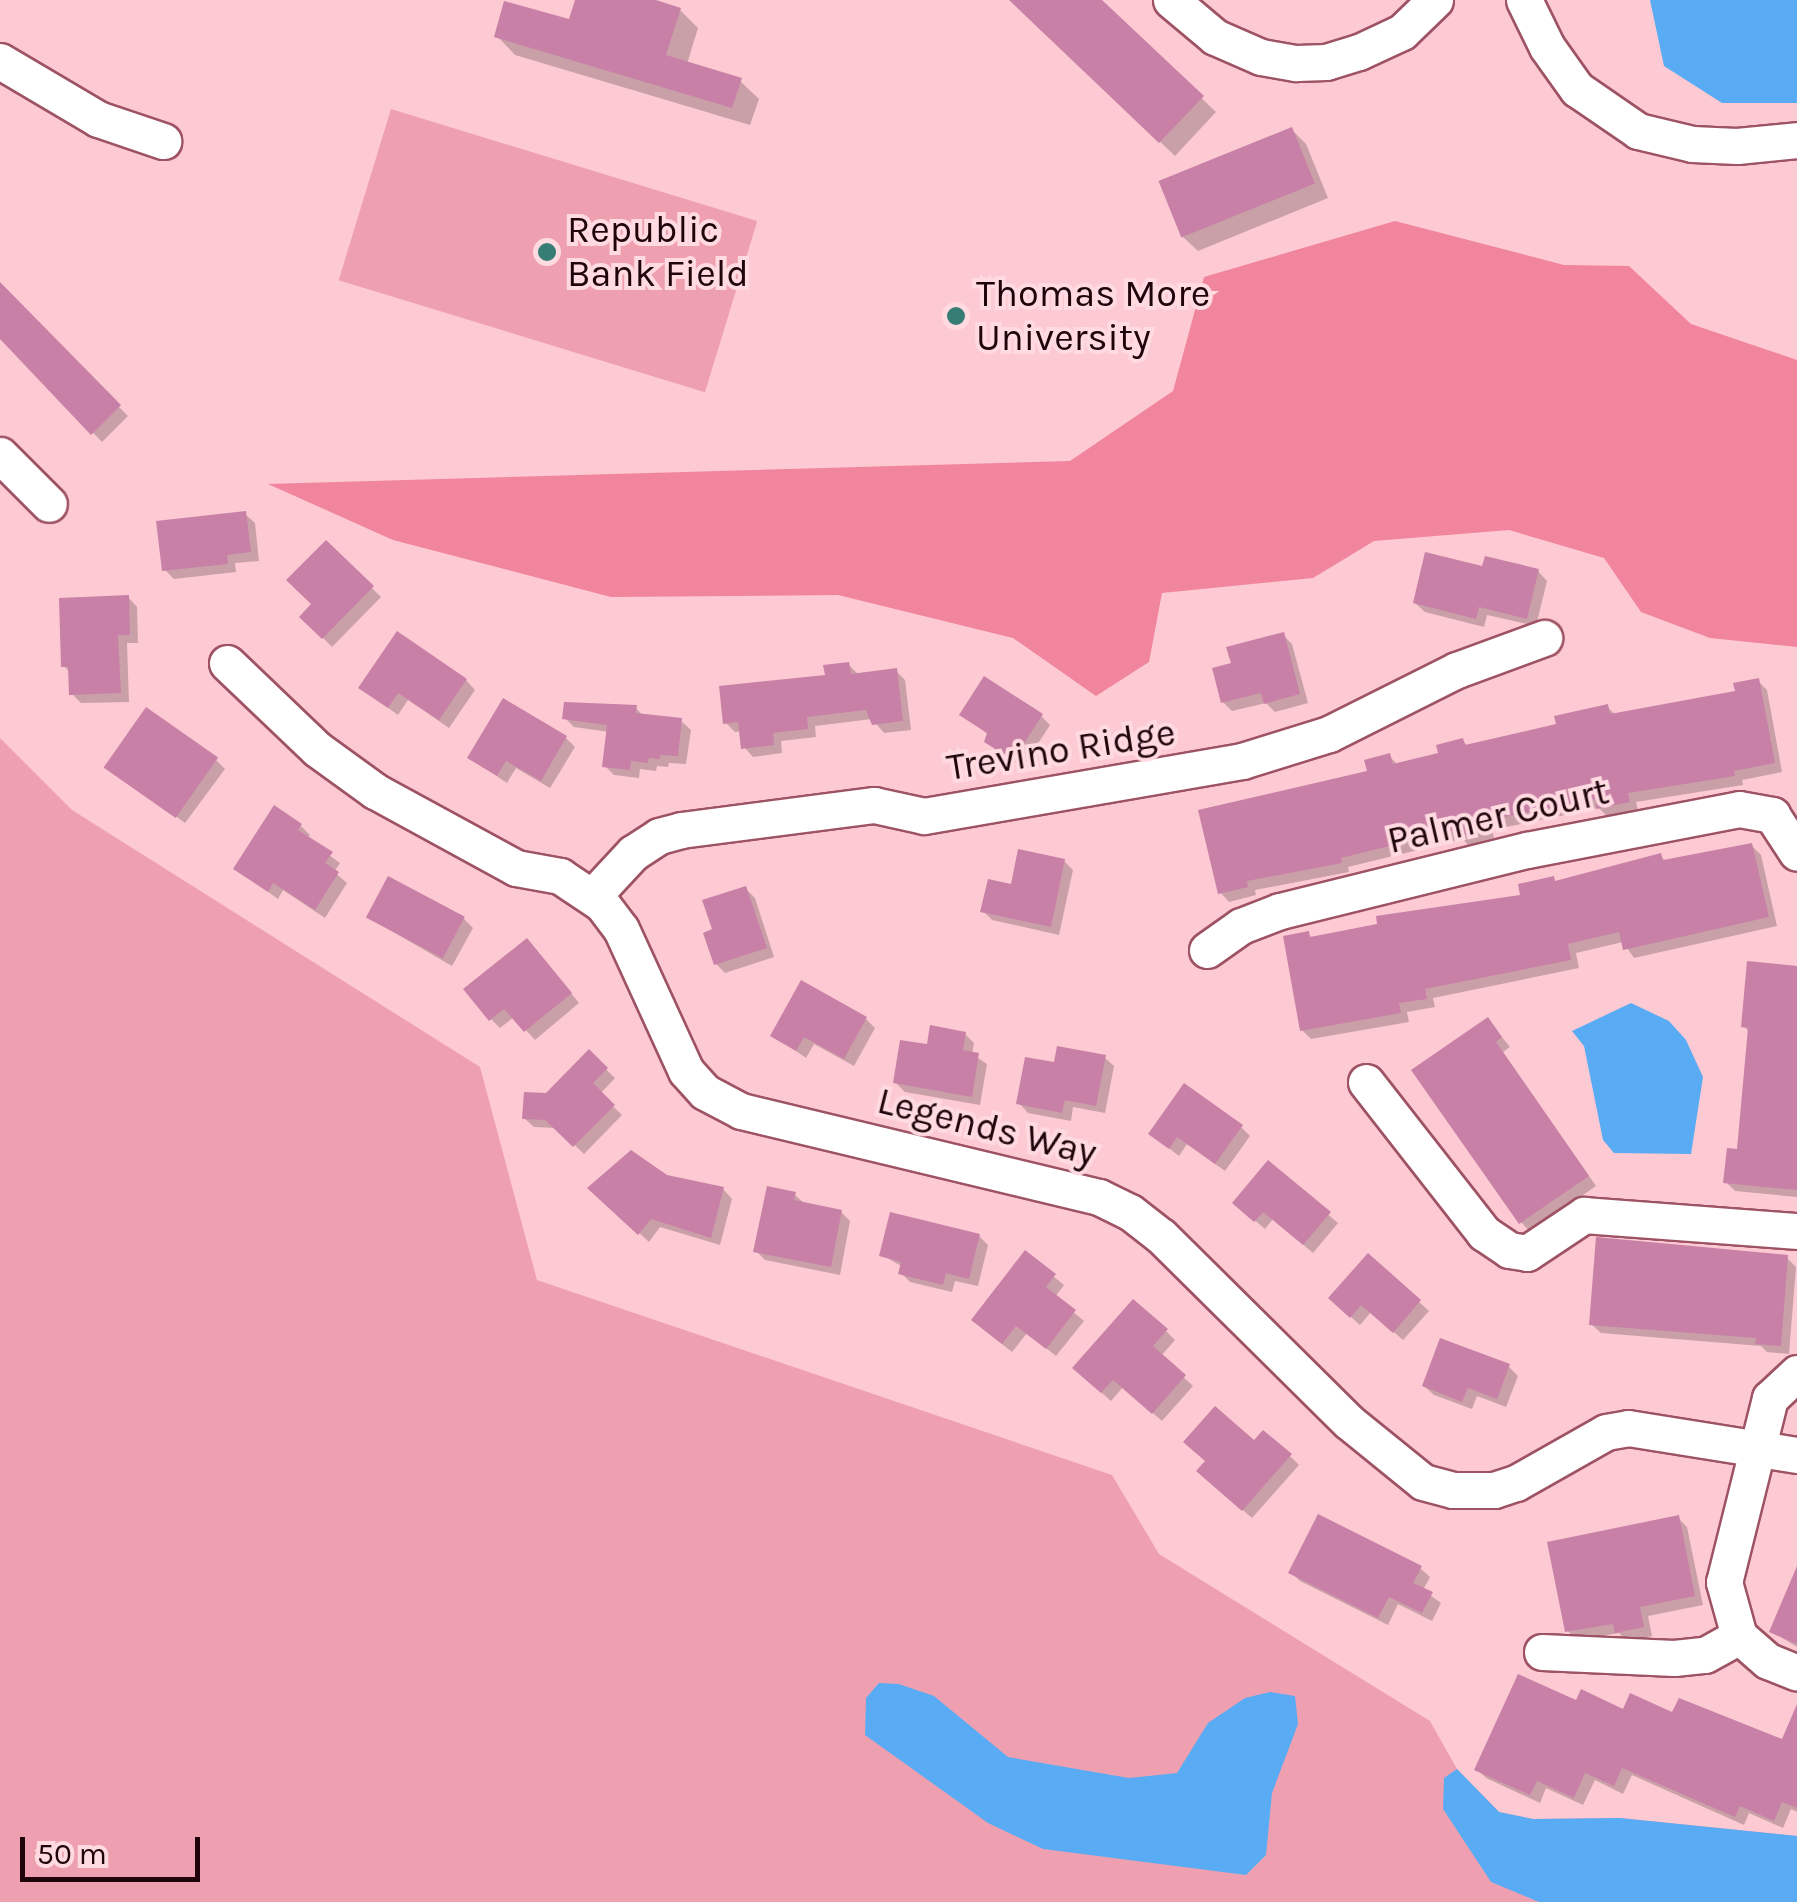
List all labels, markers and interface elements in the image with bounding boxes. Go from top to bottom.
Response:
place label: Republic Bank Field [567,207,749,296]
marker: Republic Bank Field [536,241,558,263]
place label: Thomas More University [976,271,1210,360]
marker: Thomas More University [945,305,967,327]
street label: Trevino Ridge [943,709,1179,791]
street label: Palmer Court [1383,768,1613,864]
street label: Legends Way [873,1078,1101,1176]
scale bar [25,1817,205,1879]
text: 50 m [37,1836,107,1872]

